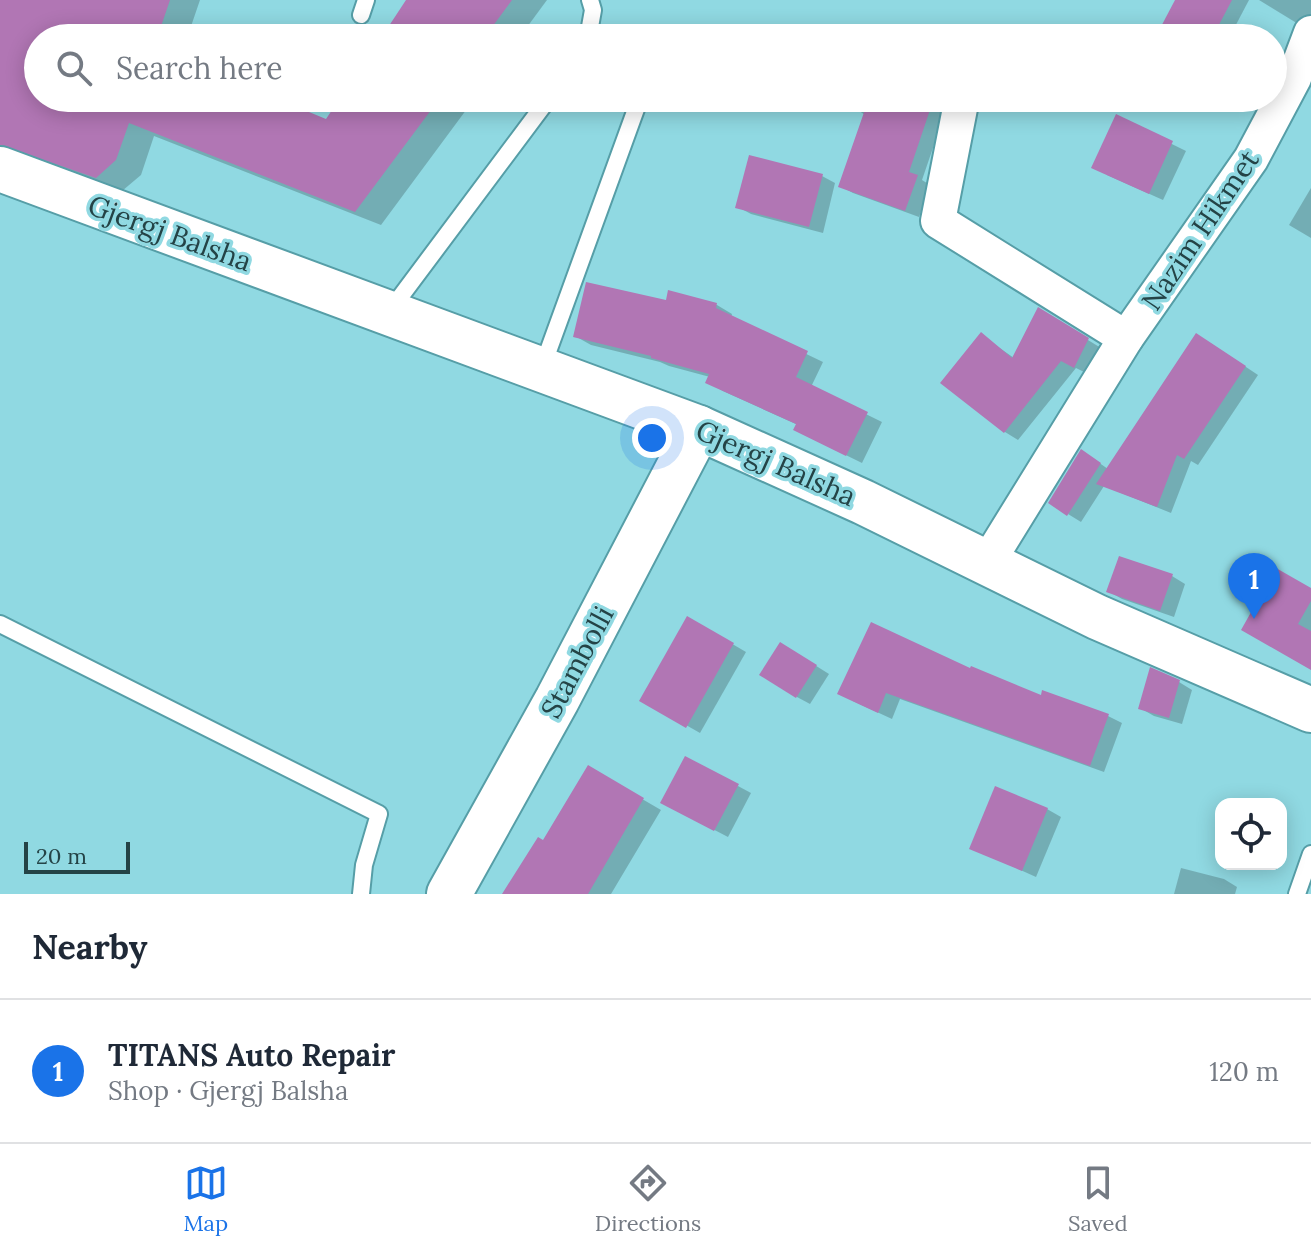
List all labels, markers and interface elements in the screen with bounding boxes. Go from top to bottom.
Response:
search box [24,24,1287,112]
icon: search [52,46,96,90]
text: Search here [116,49,283,87]
street label: Nazim Hikmet [1133,143,1267,317]
street label: Gjergj Balsha [83,187,257,279]
street label: Gjergj Balsha [690,412,862,514]
your location [632,418,672,458]
pin: 1 [1228,553,1280,619]
street label: Stambolli [533,600,621,724]
map controls [1215,798,1287,870]
button: locate [1215,798,1287,870]
scale bar [24,838,130,874]
text: 20 m [36,842,87,870]
text: Nearby [32,925,148,968]
text: TITANS Auto Repair [108,1036,395,1074]
text: 1 [53,1055,63,1088]
text: 120 m [1209,1055,1279,1088]
text: Shop · Gjergj Balsha [108,1074,348,1107]
tab: Map [183,1161,228,1237]
tab: Directions [595,1161,701,1237]
tab: Saved [1068,1161,1128,1237]

